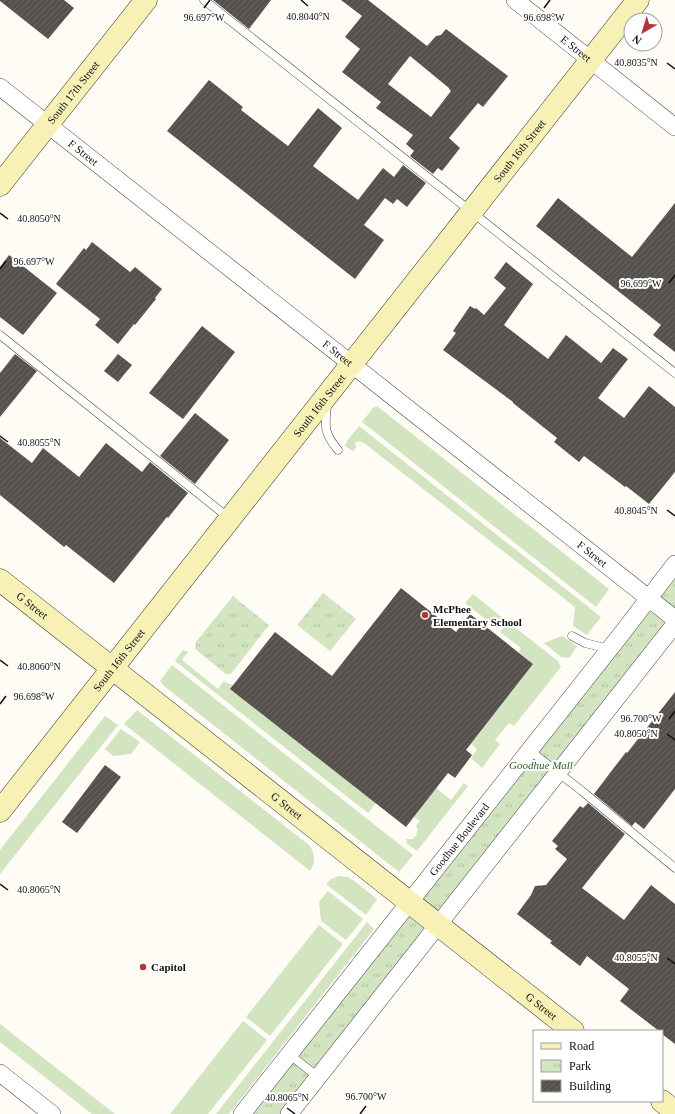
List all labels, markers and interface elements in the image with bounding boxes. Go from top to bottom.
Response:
text: 40.8040°N [286,11,330,22]
text: 96.697°W [184,12,225,23]
text: 96.698°W [524,12,565,23]
north arrow [623,12,663,52]
street label: E Street [559,33,594,64]
text: N [630,33,644,47]
text: 40.8035°N [614,57,658,68]
street label: South 17th Street [45,59,101,126]
street label: South 16th Street [491,117,548,185]
street label: F Street [66,137,101,168]
text: 40.8050°N [17,213,61,224]
text: 96.697°W [14,256,55,267]
text: 96.699°W [621,278,662,289]
street label: F Street [320,338,355,369]
street label: South 16th Street [291,372,347,439]
text: 40.8055°N [17,437,61,448]
text: 40.8045°N [614,505,658,516]
street label: F Street [575,538,609,569]
street label: G Street [14,589,50,621]
place label: McPhee Elementary School [433,603,522,628]
marker: McPhee Elementary School [420,610,430,620]
street label: South 16th Street [90,626,147,694]
text: 40.8060°N [17,661,61,672]
text: 96.698°W [14,691,55,702]
text: 96.700°W [621,713,662,724]
text: 40.8050°N [614,728,658,739]
park label: Goodhue Mall [509,759,573,771]
street label: G Street [269,790,305,822]
street label: Goodhue Boulevard [427,800,492,878]
text: 40.8065°N [17,884,61,895]
text: 40.8055°N [614,952,658,963]
place label: Capitol [151,961,186,973]
marker: Capitol [138,962,148,972]
street label: G Street [523,990,559,1022]
legend [533,1030,663,1102]
text: Road [569,1039,594,1053]
text: Park [569,1059,591,1073]
text: Building [569,1079,611,1093]
text: 96.700°W [346,1091,387,1102]
text: 40.8065°N [265,1092,309,1103]

